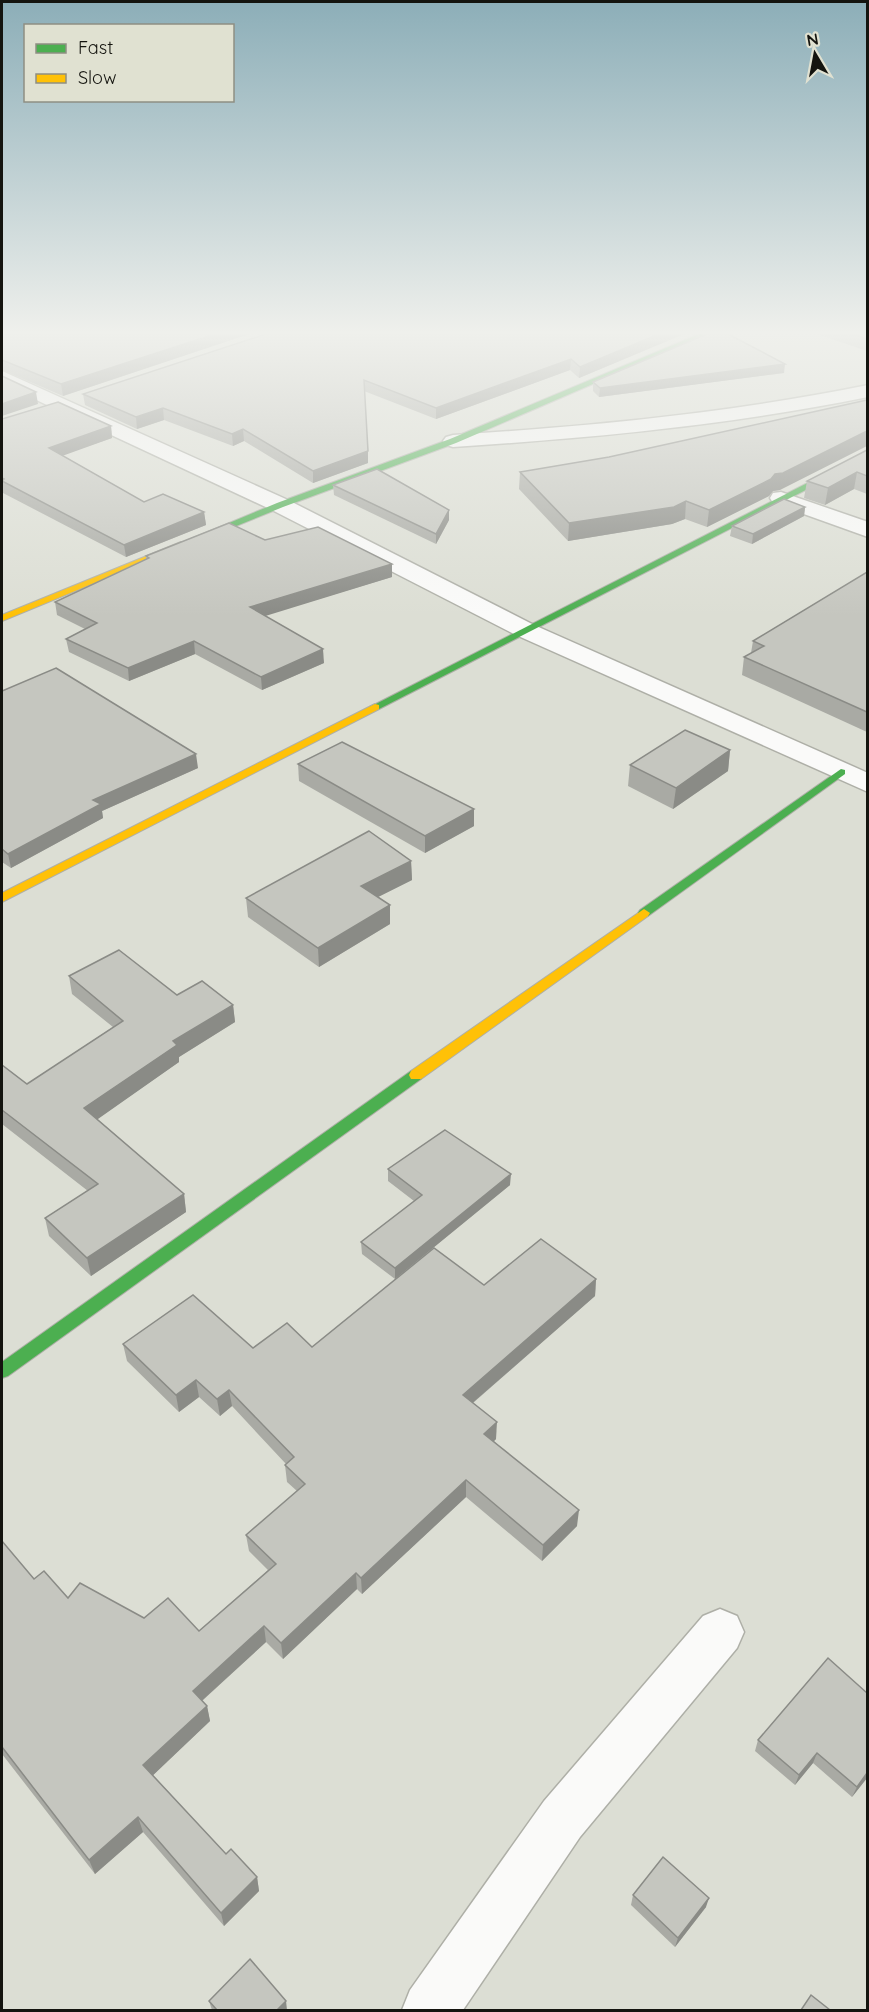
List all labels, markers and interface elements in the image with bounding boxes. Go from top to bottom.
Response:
legend [24,24,234,102]
north arrow [785,24,845,84]
text: N [805,28,820,50]
text: Fast [78,36,113,59]
text: Slow [78,66,116,89]

